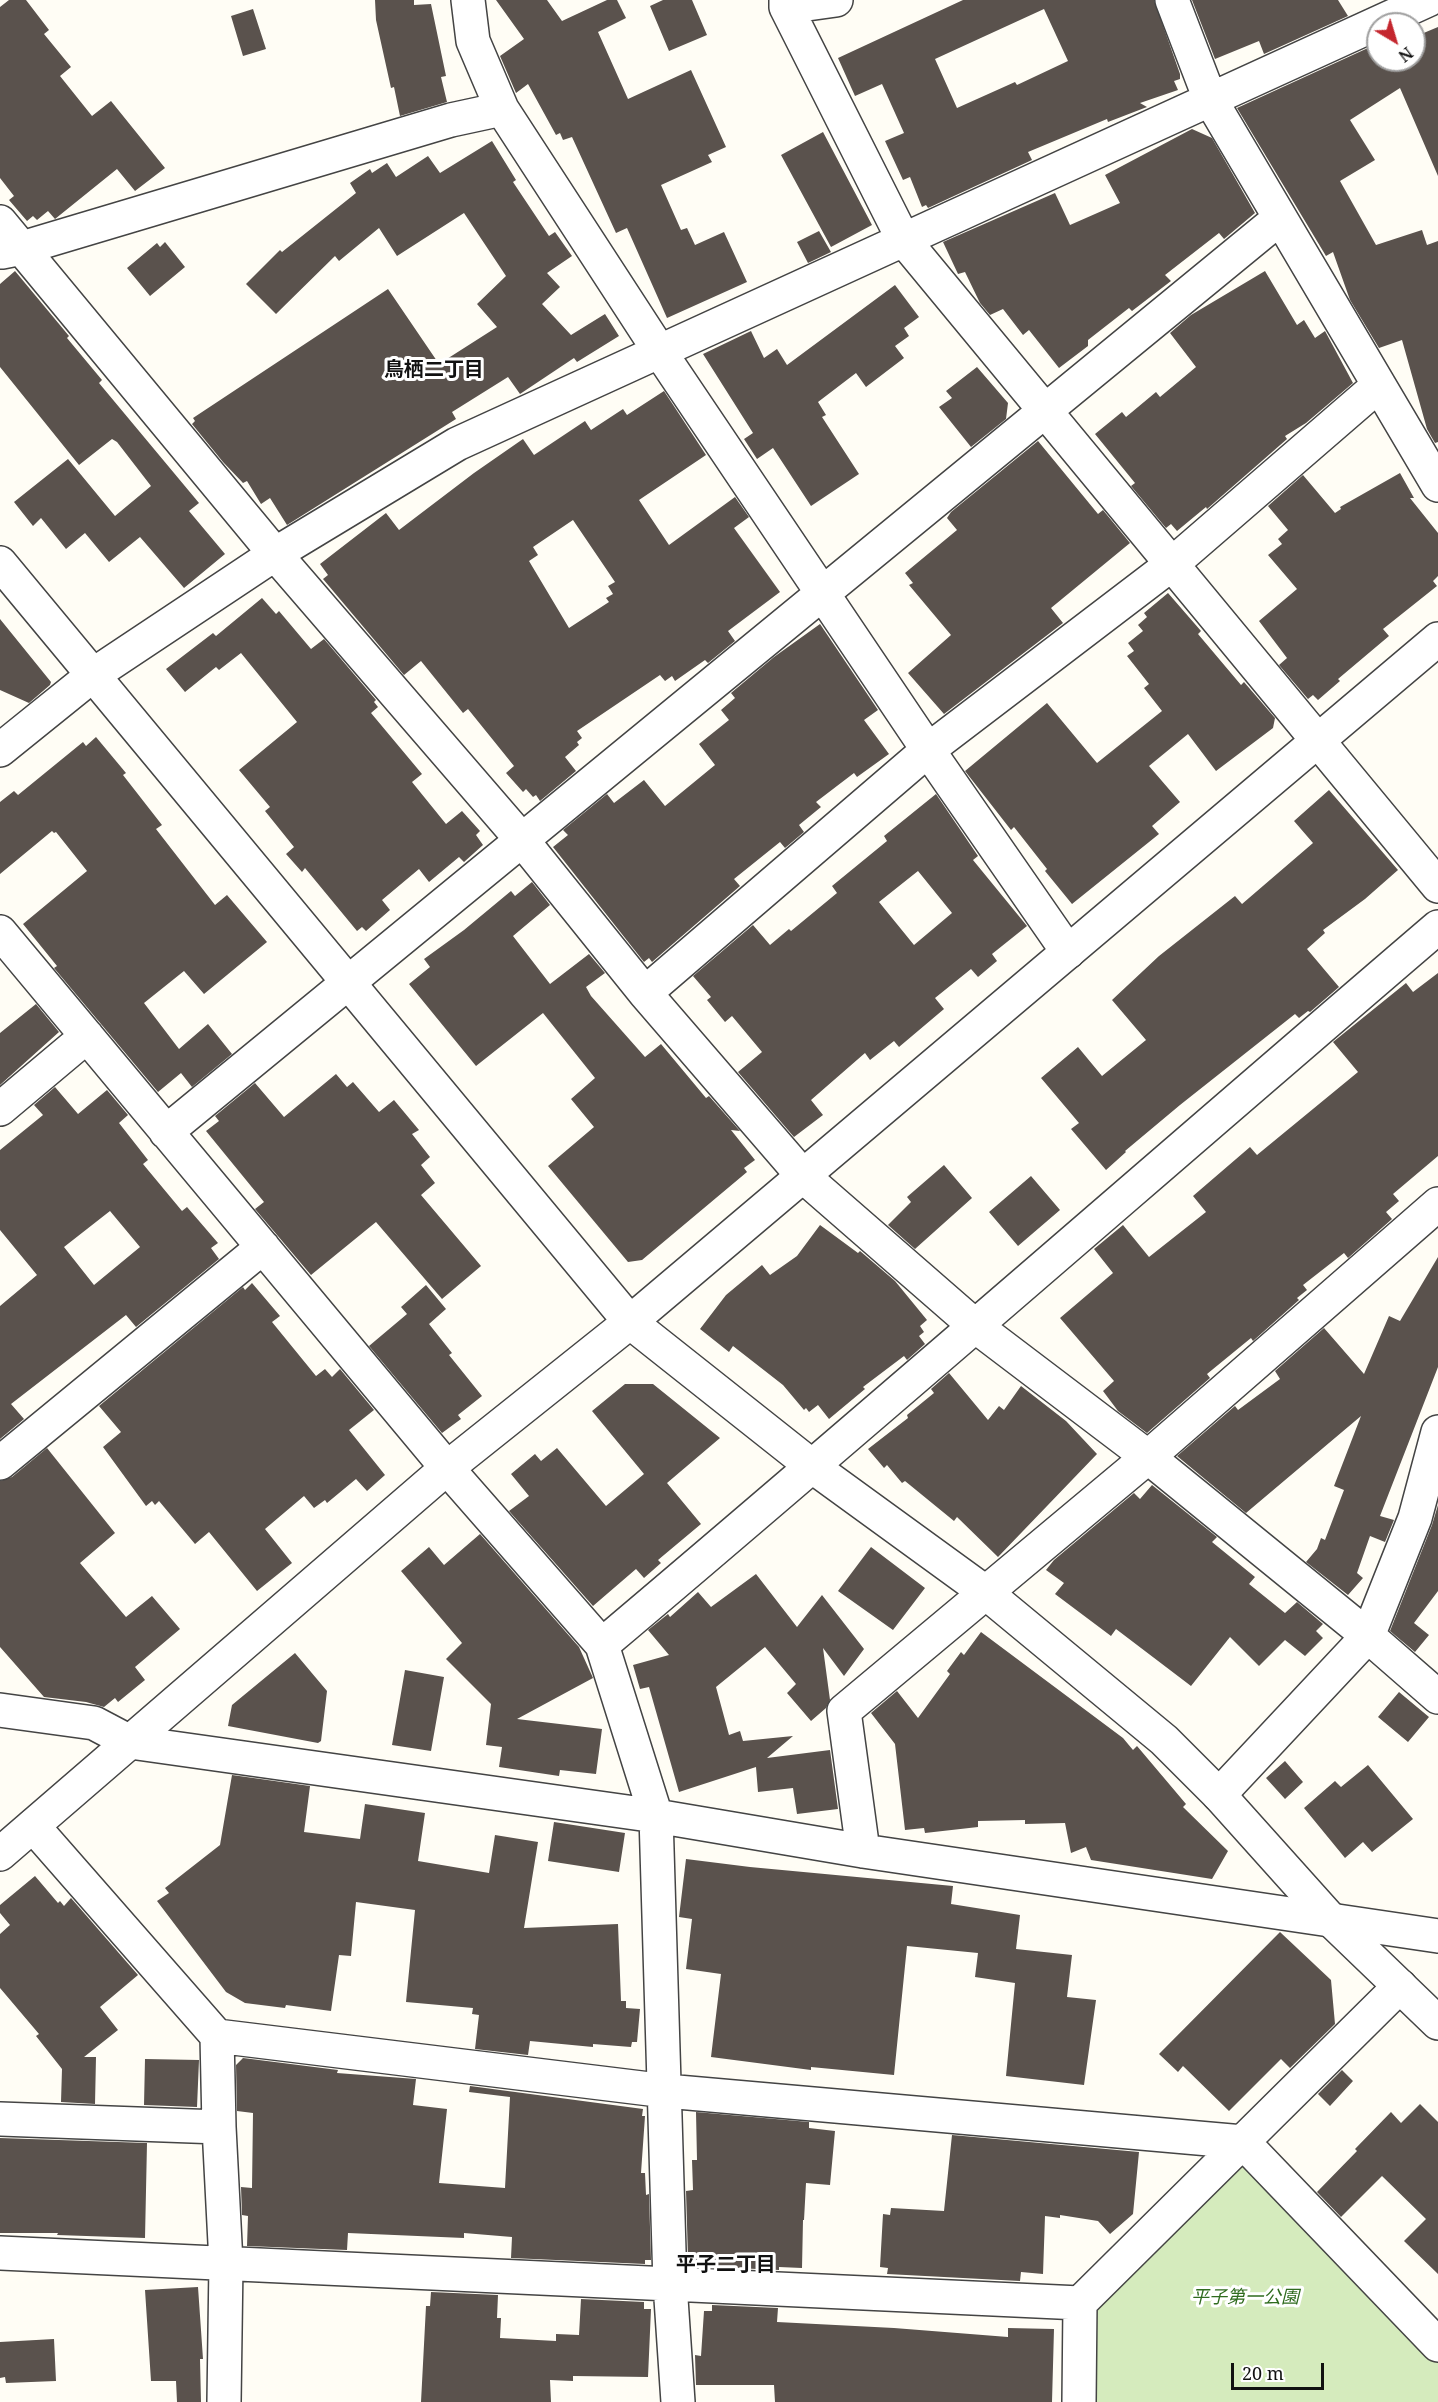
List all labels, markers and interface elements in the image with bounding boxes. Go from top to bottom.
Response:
north arrow [1366,12,1426,72]
text: N [1394,42,1418,67]
district label: 鳥栖二丁目 [384,358,484,382]
district label: 平子二丁目 [676,2253,776,2277]
park label: 平子第一公園 [1191,2287,1299,2309]
scale bar [1234,2351,1327,2389]
text: 20 m [1242,2361,1284,2385]

